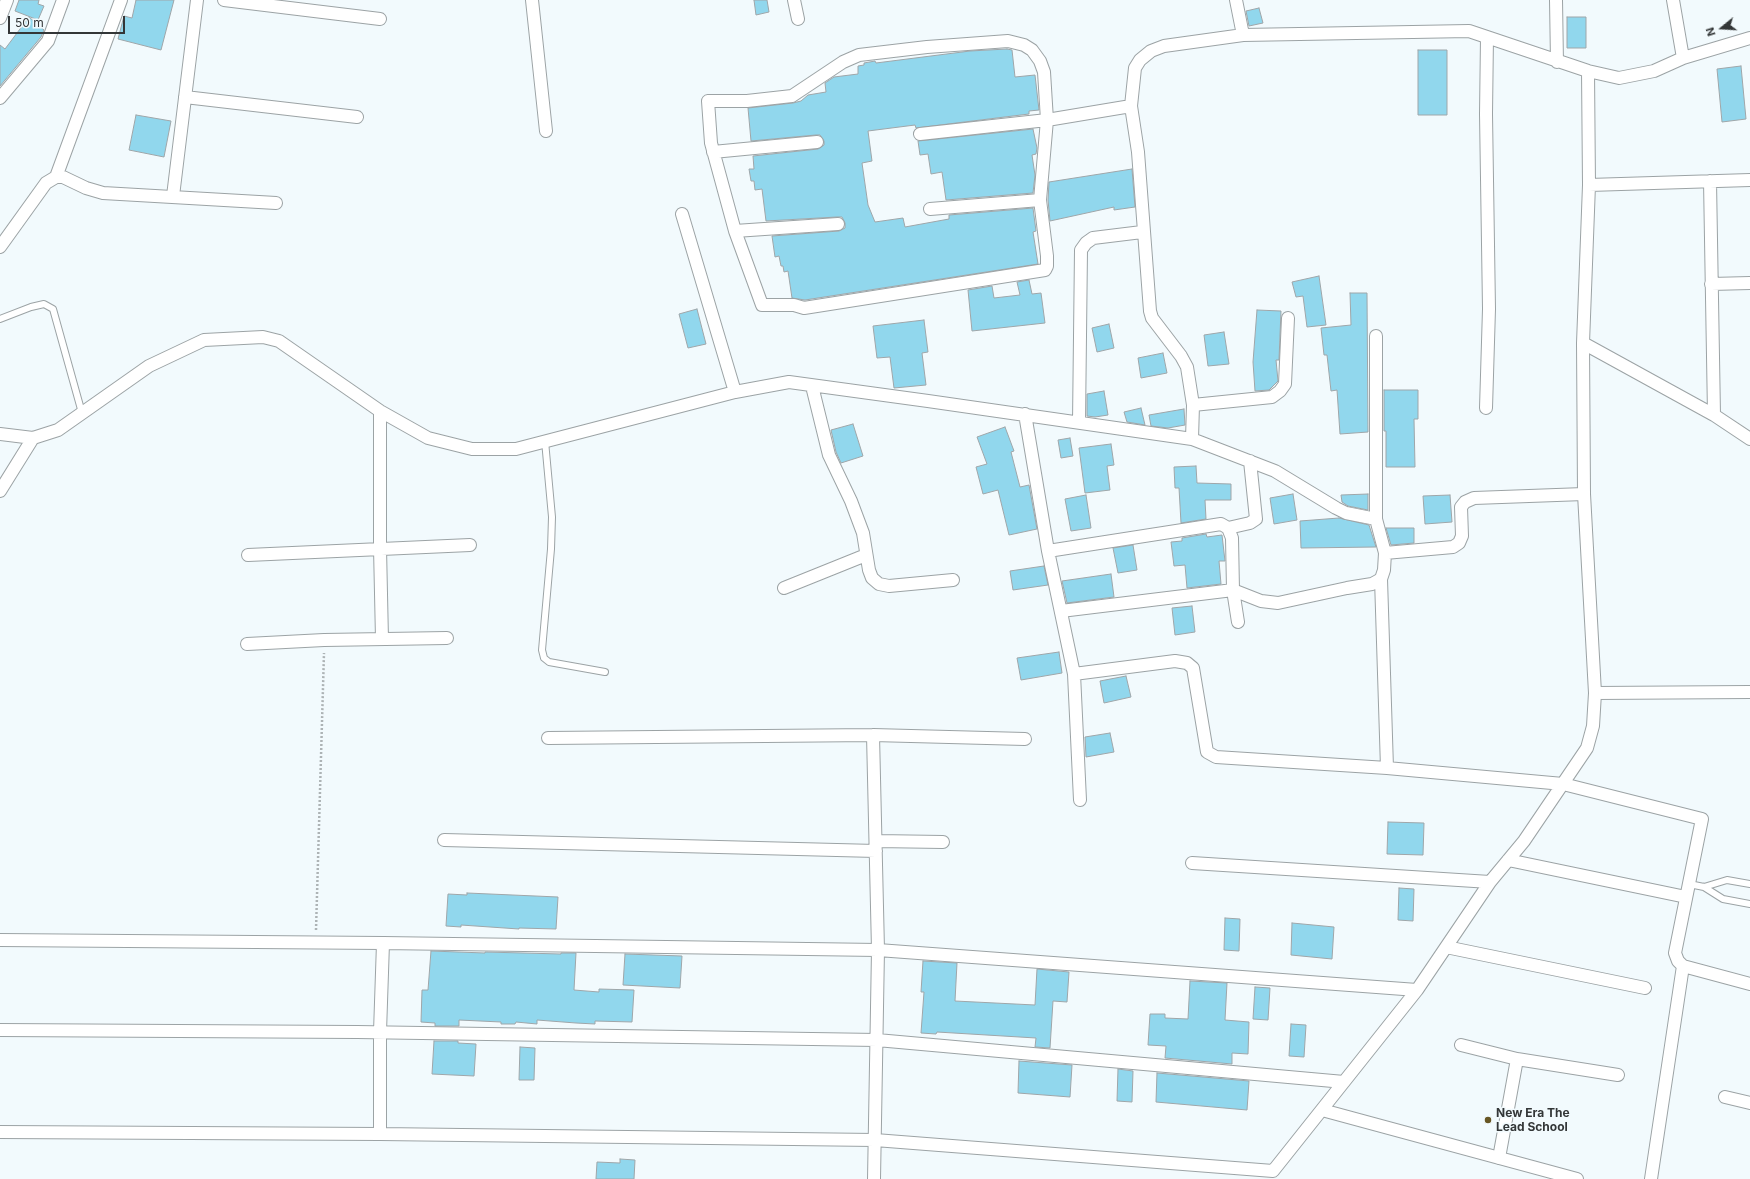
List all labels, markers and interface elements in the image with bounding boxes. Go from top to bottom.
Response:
scale bar [10,8,127,34]
north arrow [1702,8,1742,48]
text: 50 m [15,15,44,30]
text: N [1703,26,1719,38]
place label: New Era The Lead School [1496,1106,1570,1134]
marker: New Era The Lead School [1483,1115,1493,1125]

